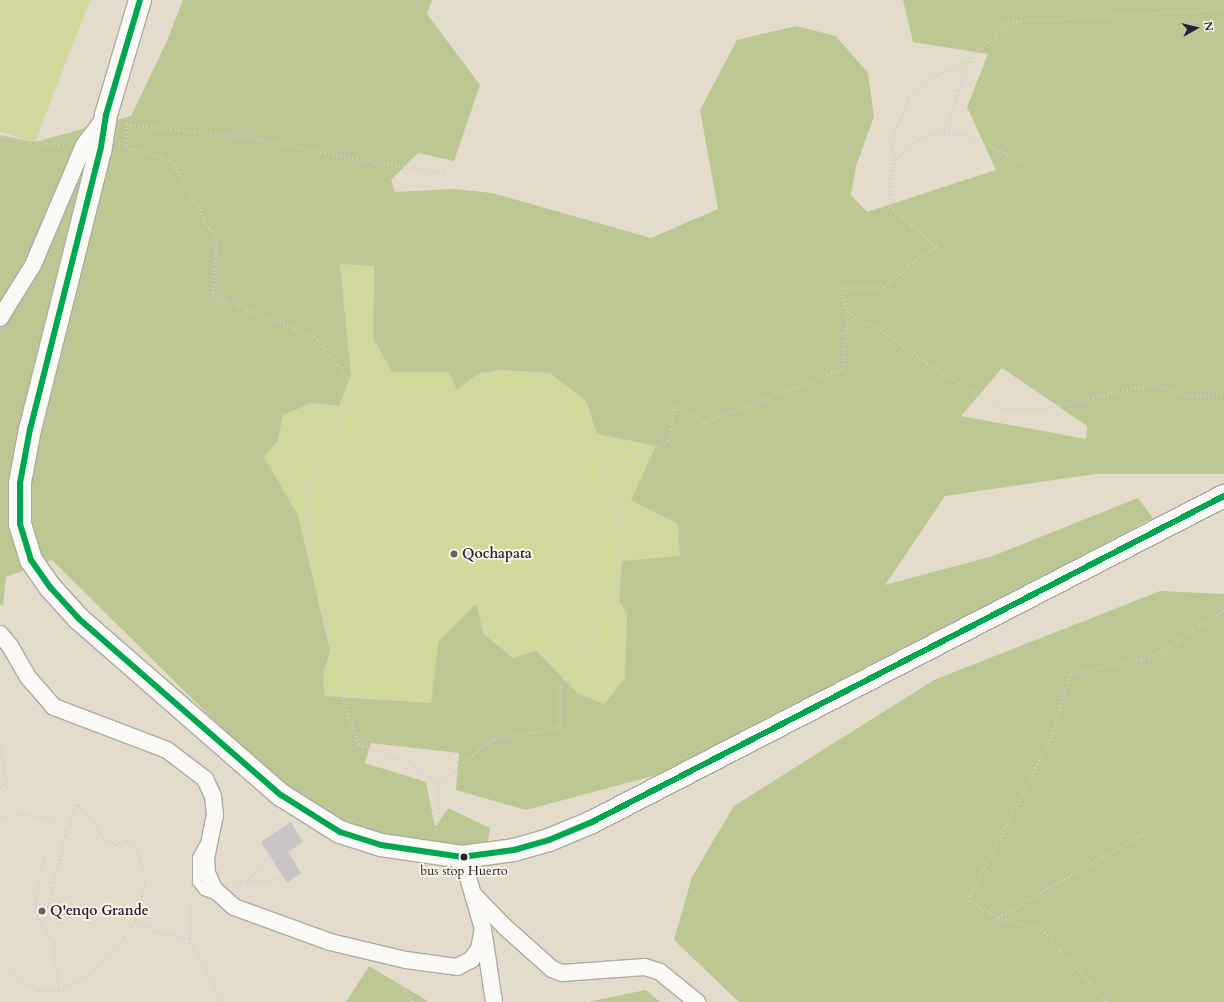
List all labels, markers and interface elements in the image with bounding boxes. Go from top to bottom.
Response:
north arrow [1176,8,1216,48]
text: N [1200,20,1216,32]
place label: Qochapata [462,546,532,562]
marker: Qochapata [449,549,459,559]
marker: bus stop Huerto [459,852,469,862]
place label: bus stop Huerto [420,863,508,879]
place label: Q'enqo Grande [50,903,149,919]
marker: Q'enqo Grande [37,906,47,916]

